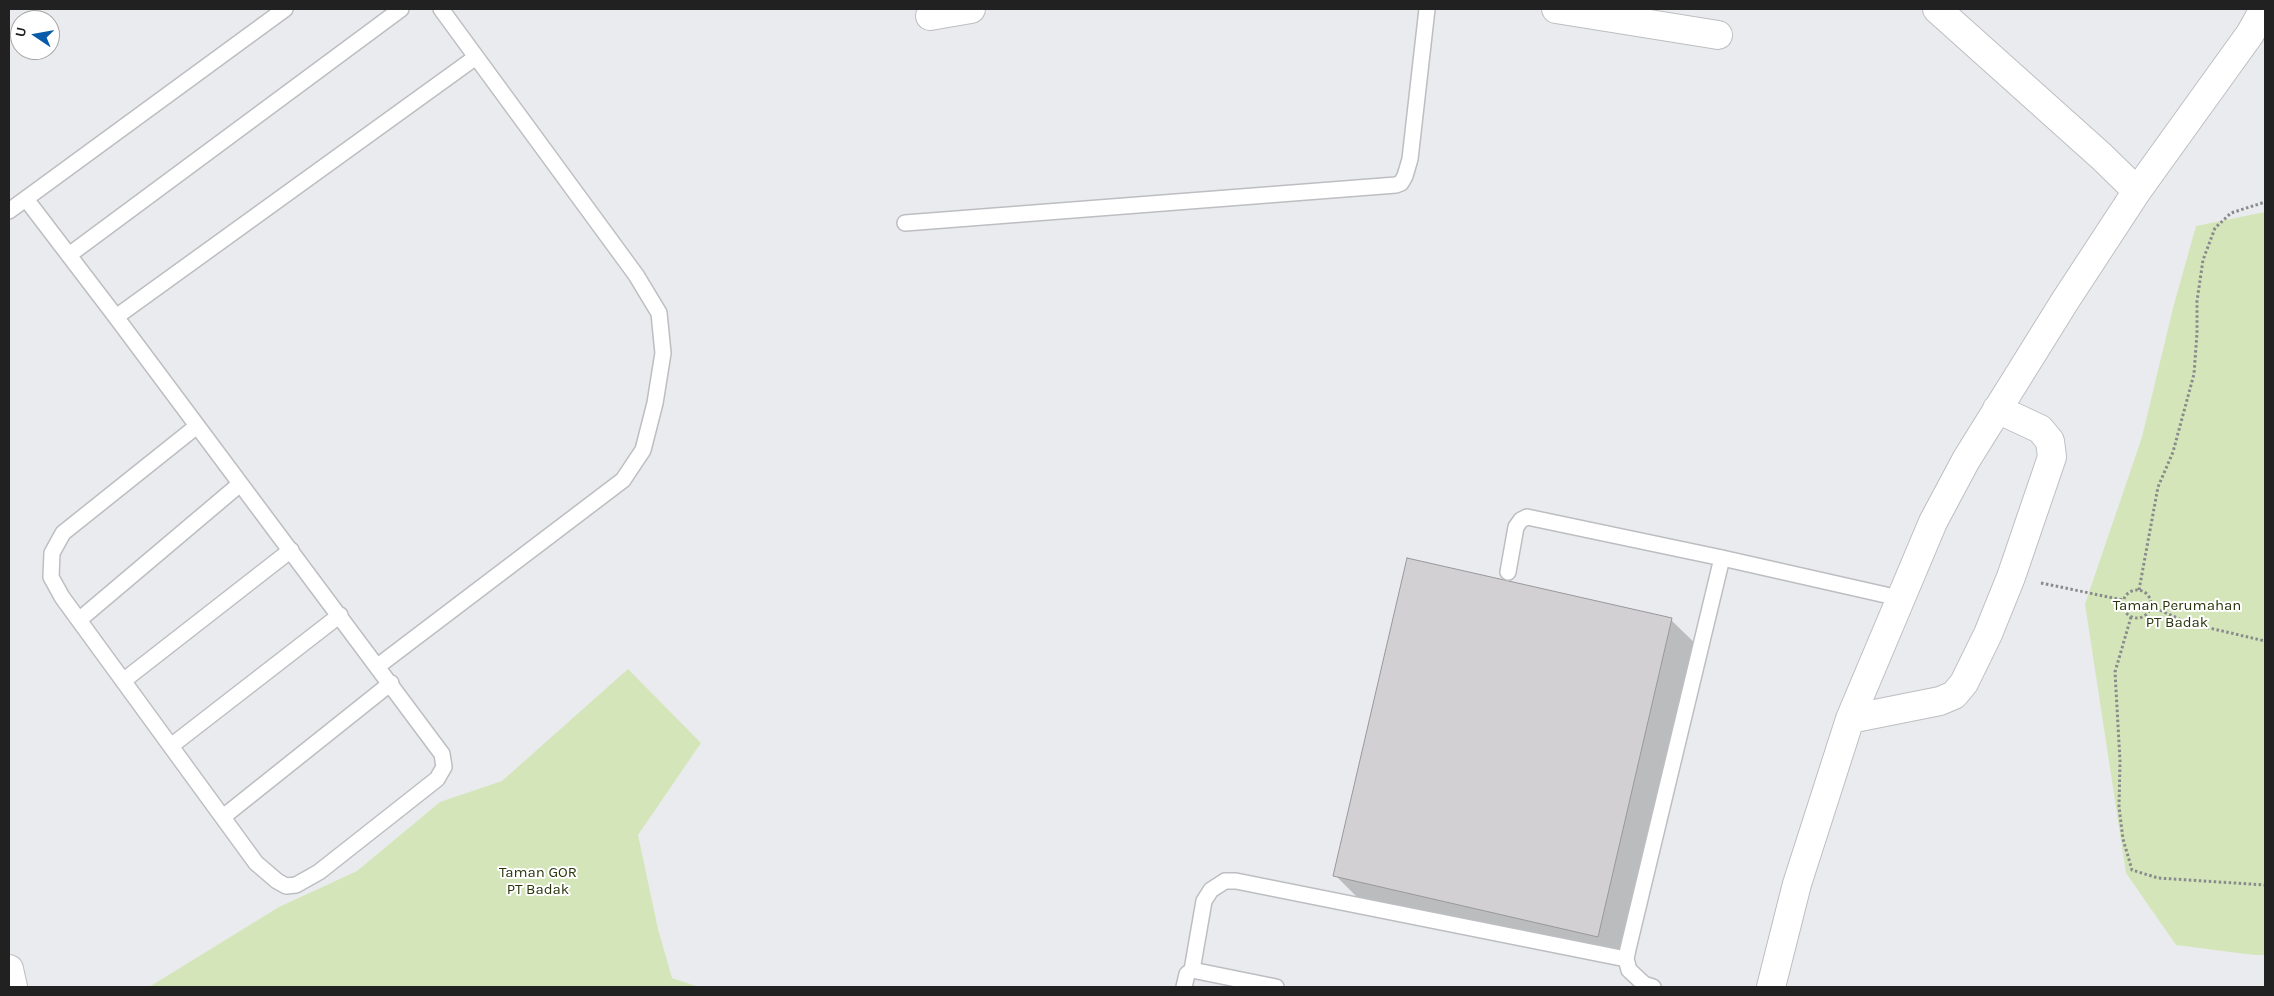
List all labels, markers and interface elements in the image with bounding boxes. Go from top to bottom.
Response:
north arrow [10,10,60,60]
text: U [11,25,30,38]
park label: Taman Perumahan PT Badak [2113,597,2241,632]
park label: Taman GOR PT Badak [499,864,577,899]

